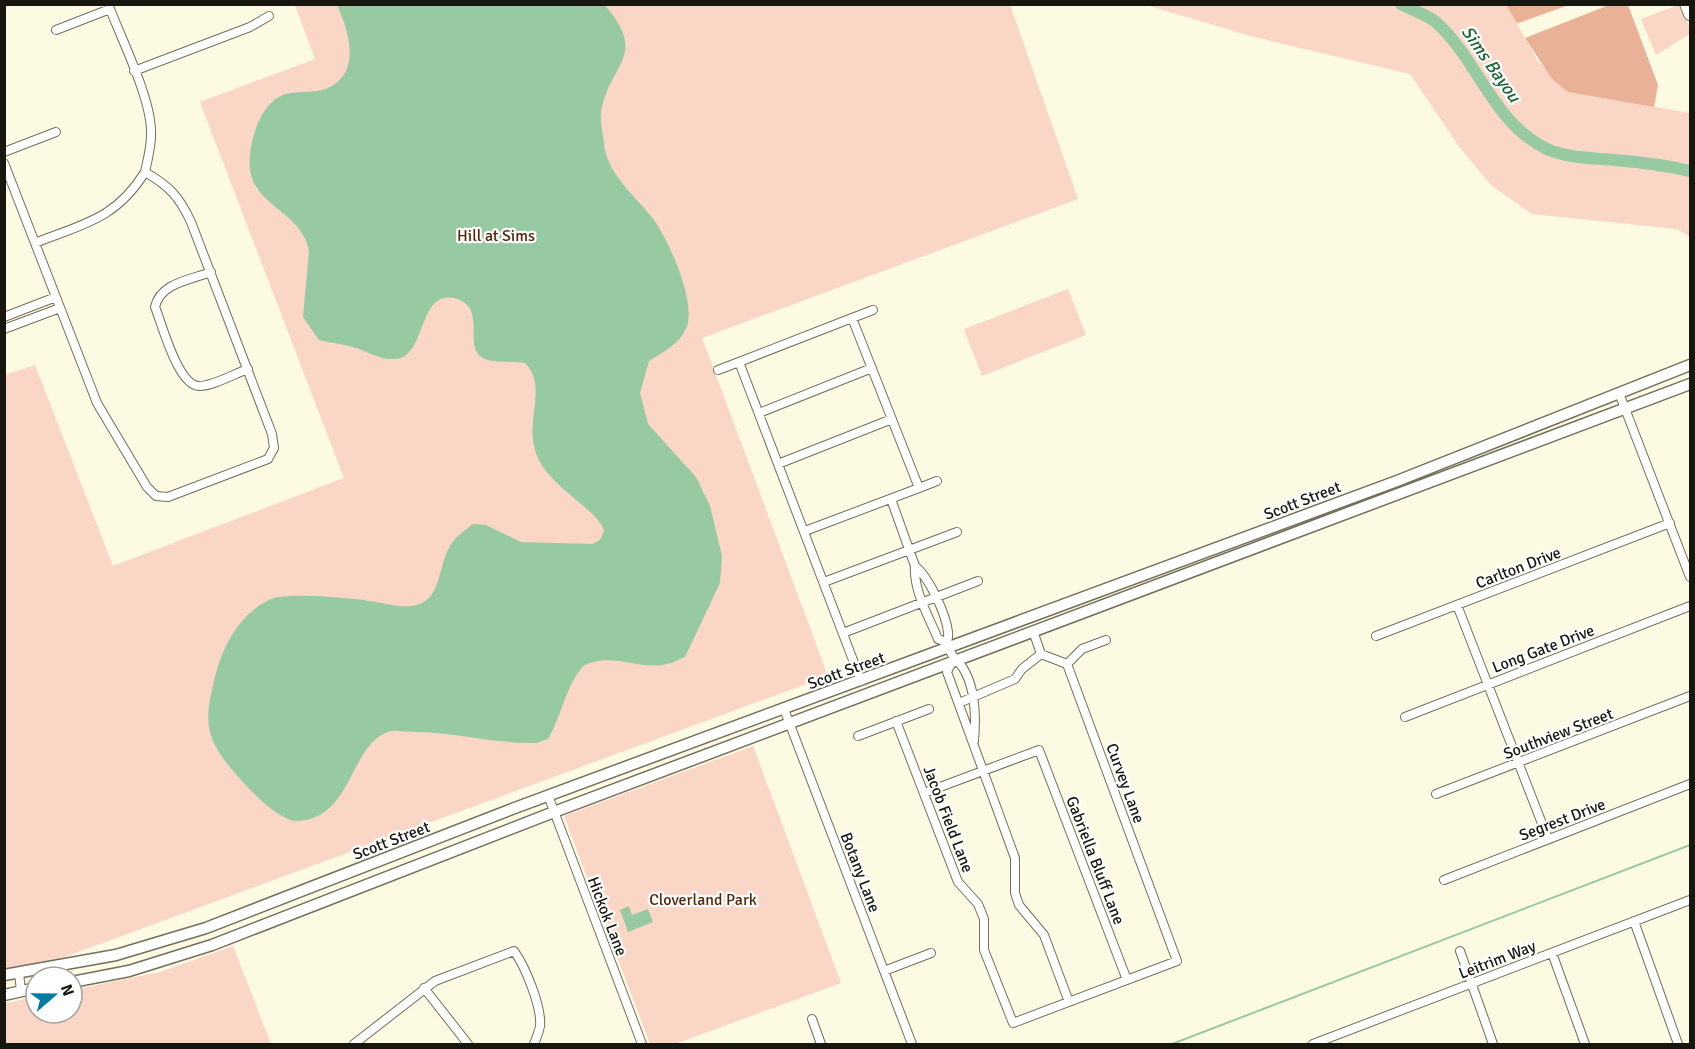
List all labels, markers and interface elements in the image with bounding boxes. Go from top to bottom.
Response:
water label: Sims Bayou [1457,22,1526,107]
park label: Hill at Sims [457,226,535,246]
street label: Scott Street [1261,477,1344,525]
street label: Carlton Drive [1473,543,1564,593]
street label: Long Gate Drive [1489,620,1597,678]
street label: Scott Street [805,648,888,694]
street label: Southview Street [1501,704,1616,764]
street label: Curvey Lane [1101,741,1149,826]
street label: Jacob Field Lane [919,763,978,876]
street label: Gabriella Bluff Lane [1061,793,1129,927]
street label: Segrest Drive [1516,794,1608,846]
street label: Scott Street [350,817,433,865]
street label: Botany Lane [836,830,884,915]
street label: Hickok Lane [583,874,631,959]
park label: Cloverland Park [649,890,757,910]
street label: Leitrim Way [1456,936,1539,984]
north arrow [24,965,84,1025]
text: N [56,982,78,999]

